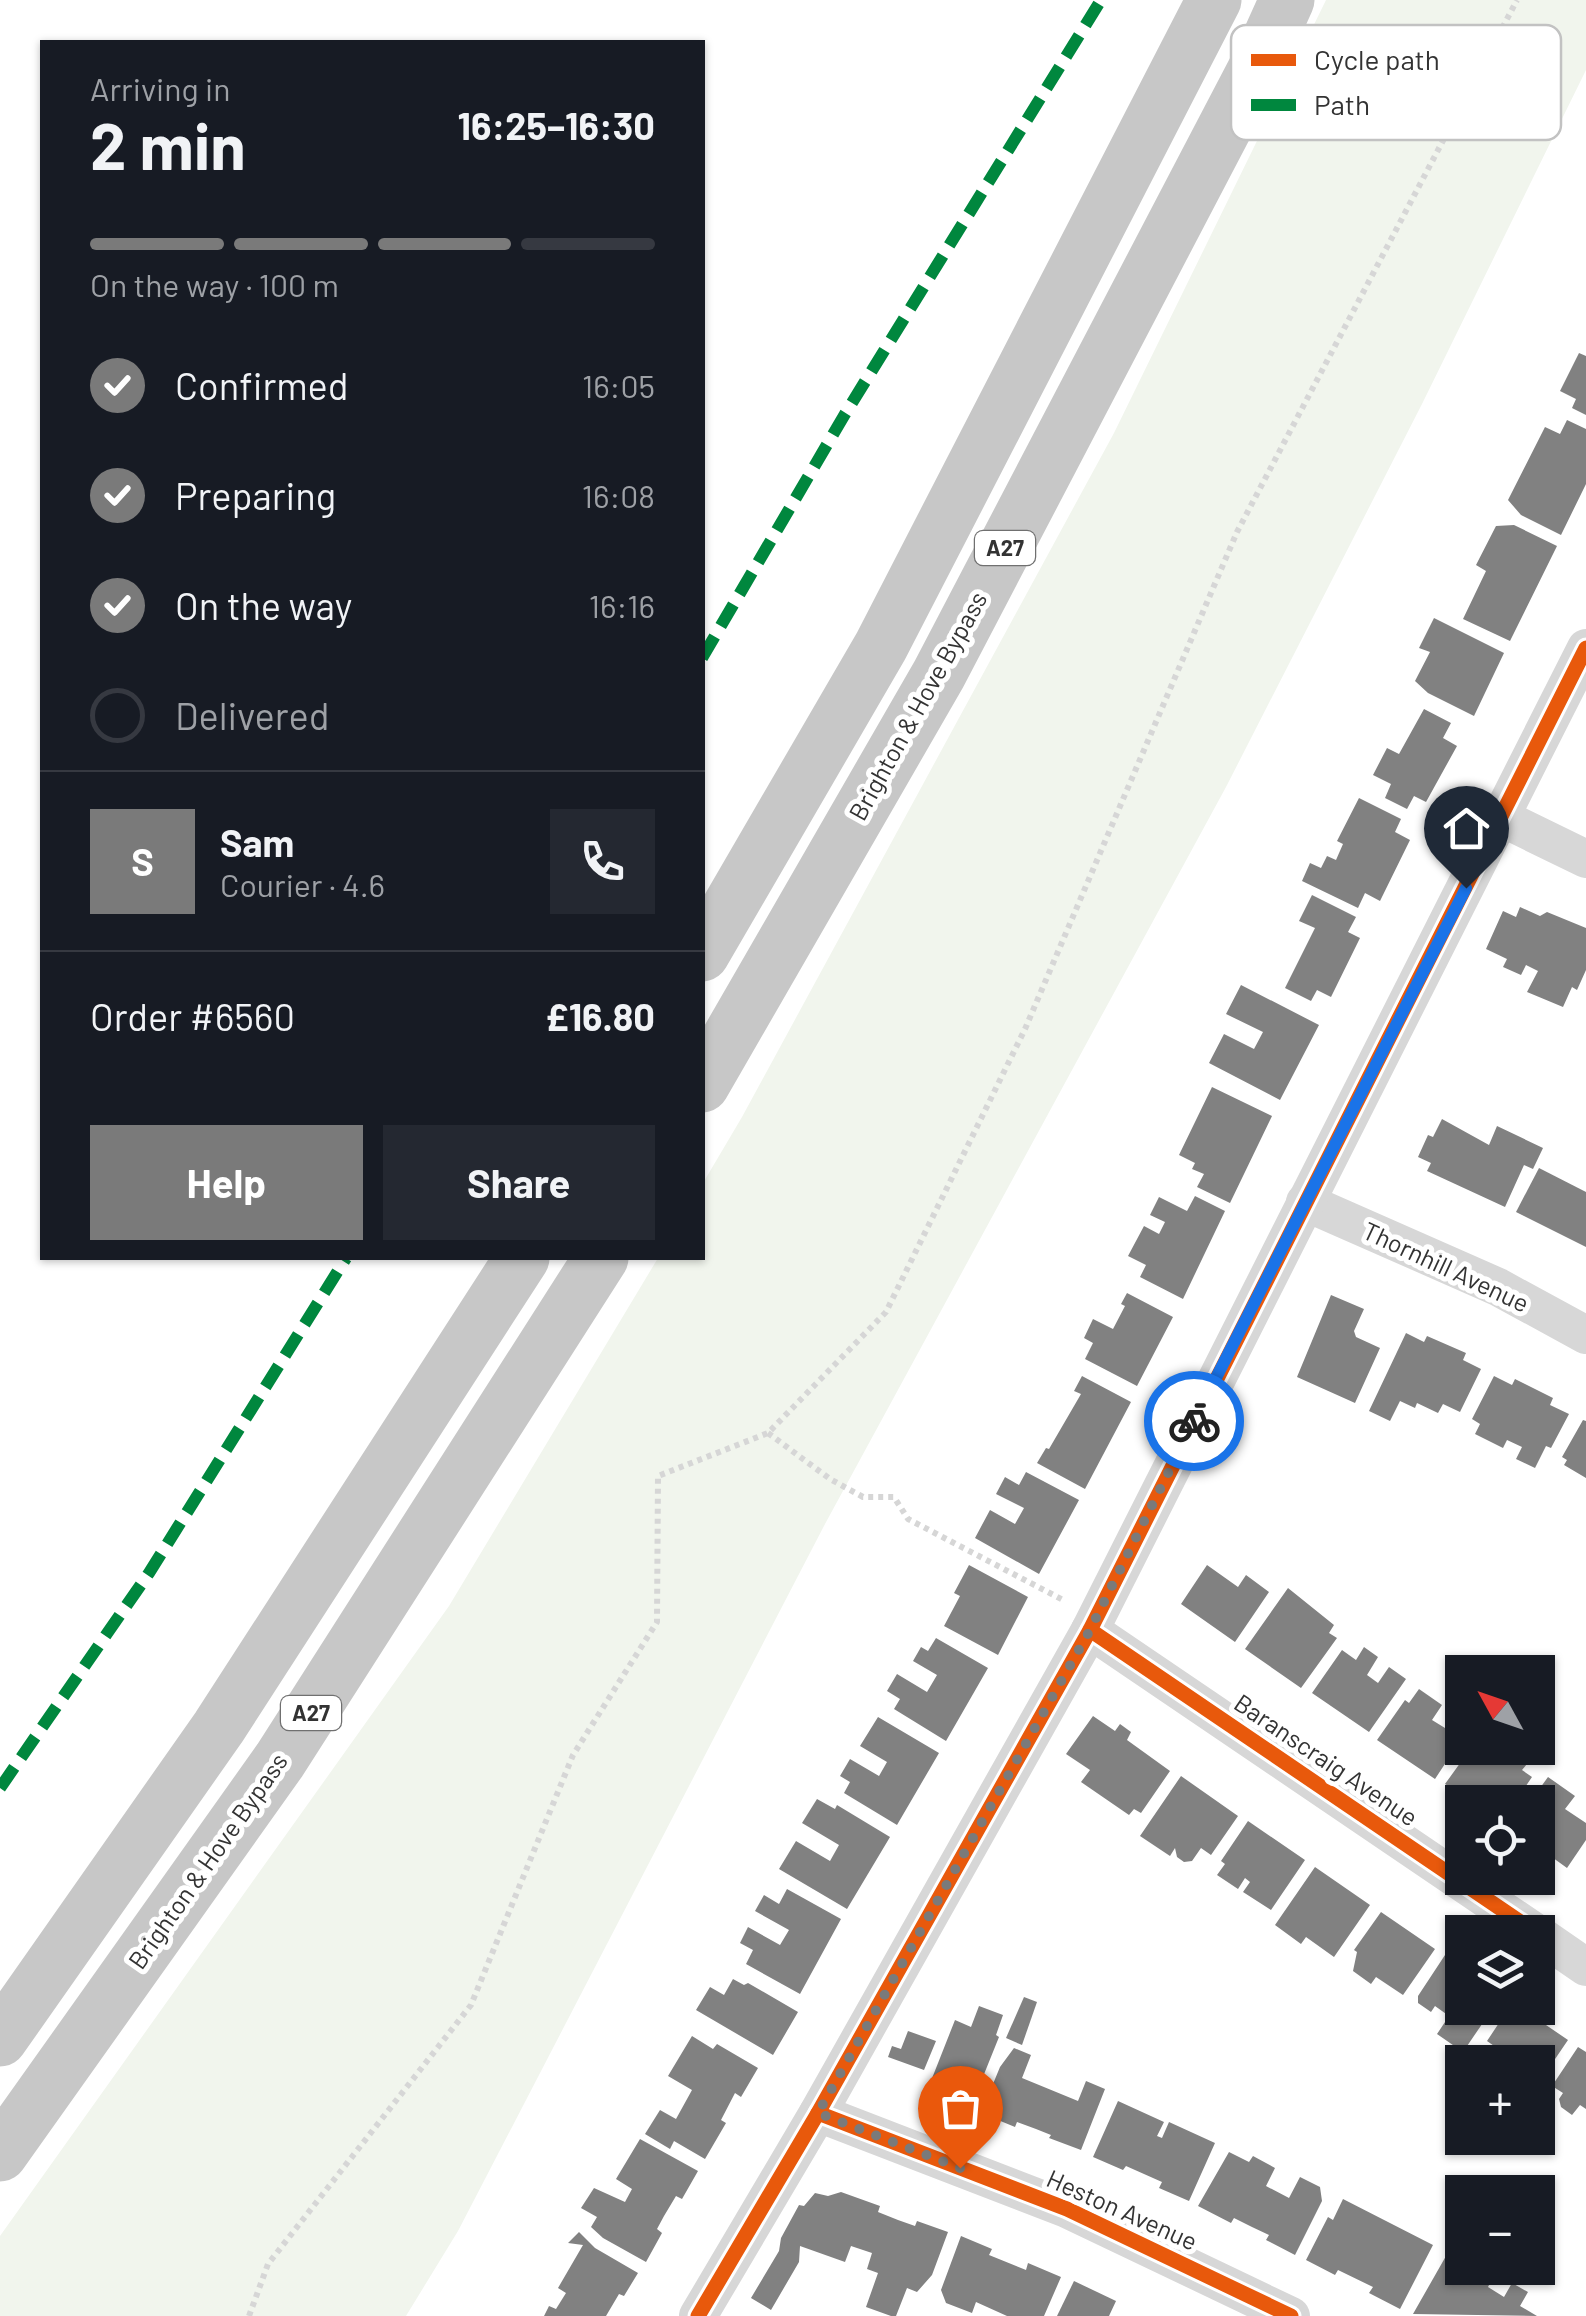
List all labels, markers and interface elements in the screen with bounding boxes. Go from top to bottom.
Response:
legend [1231,25,1561,140]
text: Cycle path [1314,42,1440,76]
text: Arriving in [90,69,230,107]
text: Path [1314,87,1370,121]
text: 16:25–16:30 [458,102,655,148]
text: 2 min [90,105,246,183]
text: On the way · 100 m [90,265,339,303]
icon: check [90,358,145,413]
text: Confirmed [175,362,348,408]
text: 16:05 [582,366,655,404]
icon: check [90,468,145,523]
text: Preparing [175,472,336,518]
text: 16:08 [582,476,655,514]
road number: A27 [975,531,1035,565]
icon: check [90,578,145,633]
text: On the way [175,582,352,628]
text: 16:16 [589,586,655,624]
street label: Brighton & Hove Bypass [842,586,992,825]
text: Delivered [175,692,329,738]
pin [1424,786,1509,889]
icon: home [1439,801,1494,856]
button: phone [550,809,655,914]
text: Sam [220,819,294,865]
text: S [131,838,154,884]
text: Courier · 4.6 [220,865,385,903]
text: Order #6560 [90,993,295,1039]
text: £16.80 [545,993,655,1039]
button: Help [90,1125,363,1240]
button: Share [383,1125,655,1240]
street label: Thornhill Avenue [1359,1215,1534,1318]
courier [1144,1371,1244,1471]
icon: bike [1167,1394,1222,1449]
north arrow [1445,1655,1555,1765]
map controls [1445,1655,1555,2285]
street label: Baranscraig Avenue [1229,1687,1424,1832]
road number: A27 [281,1696,341,1730]
street label: Brighton & Hove Bypass [121,1747,293,1974]
button: locate [1445,1785,1555,1895]
button: layers [1445,1915,1555,2025]
button: + [1445,2045,1555,2155]
pin [918,2066,1003,2169]
icon: bag [933,2081,988,2136]
street label: Heston Avenue [1042,2162,1202,2256]
button: − [1445,2175,1555,2285]

